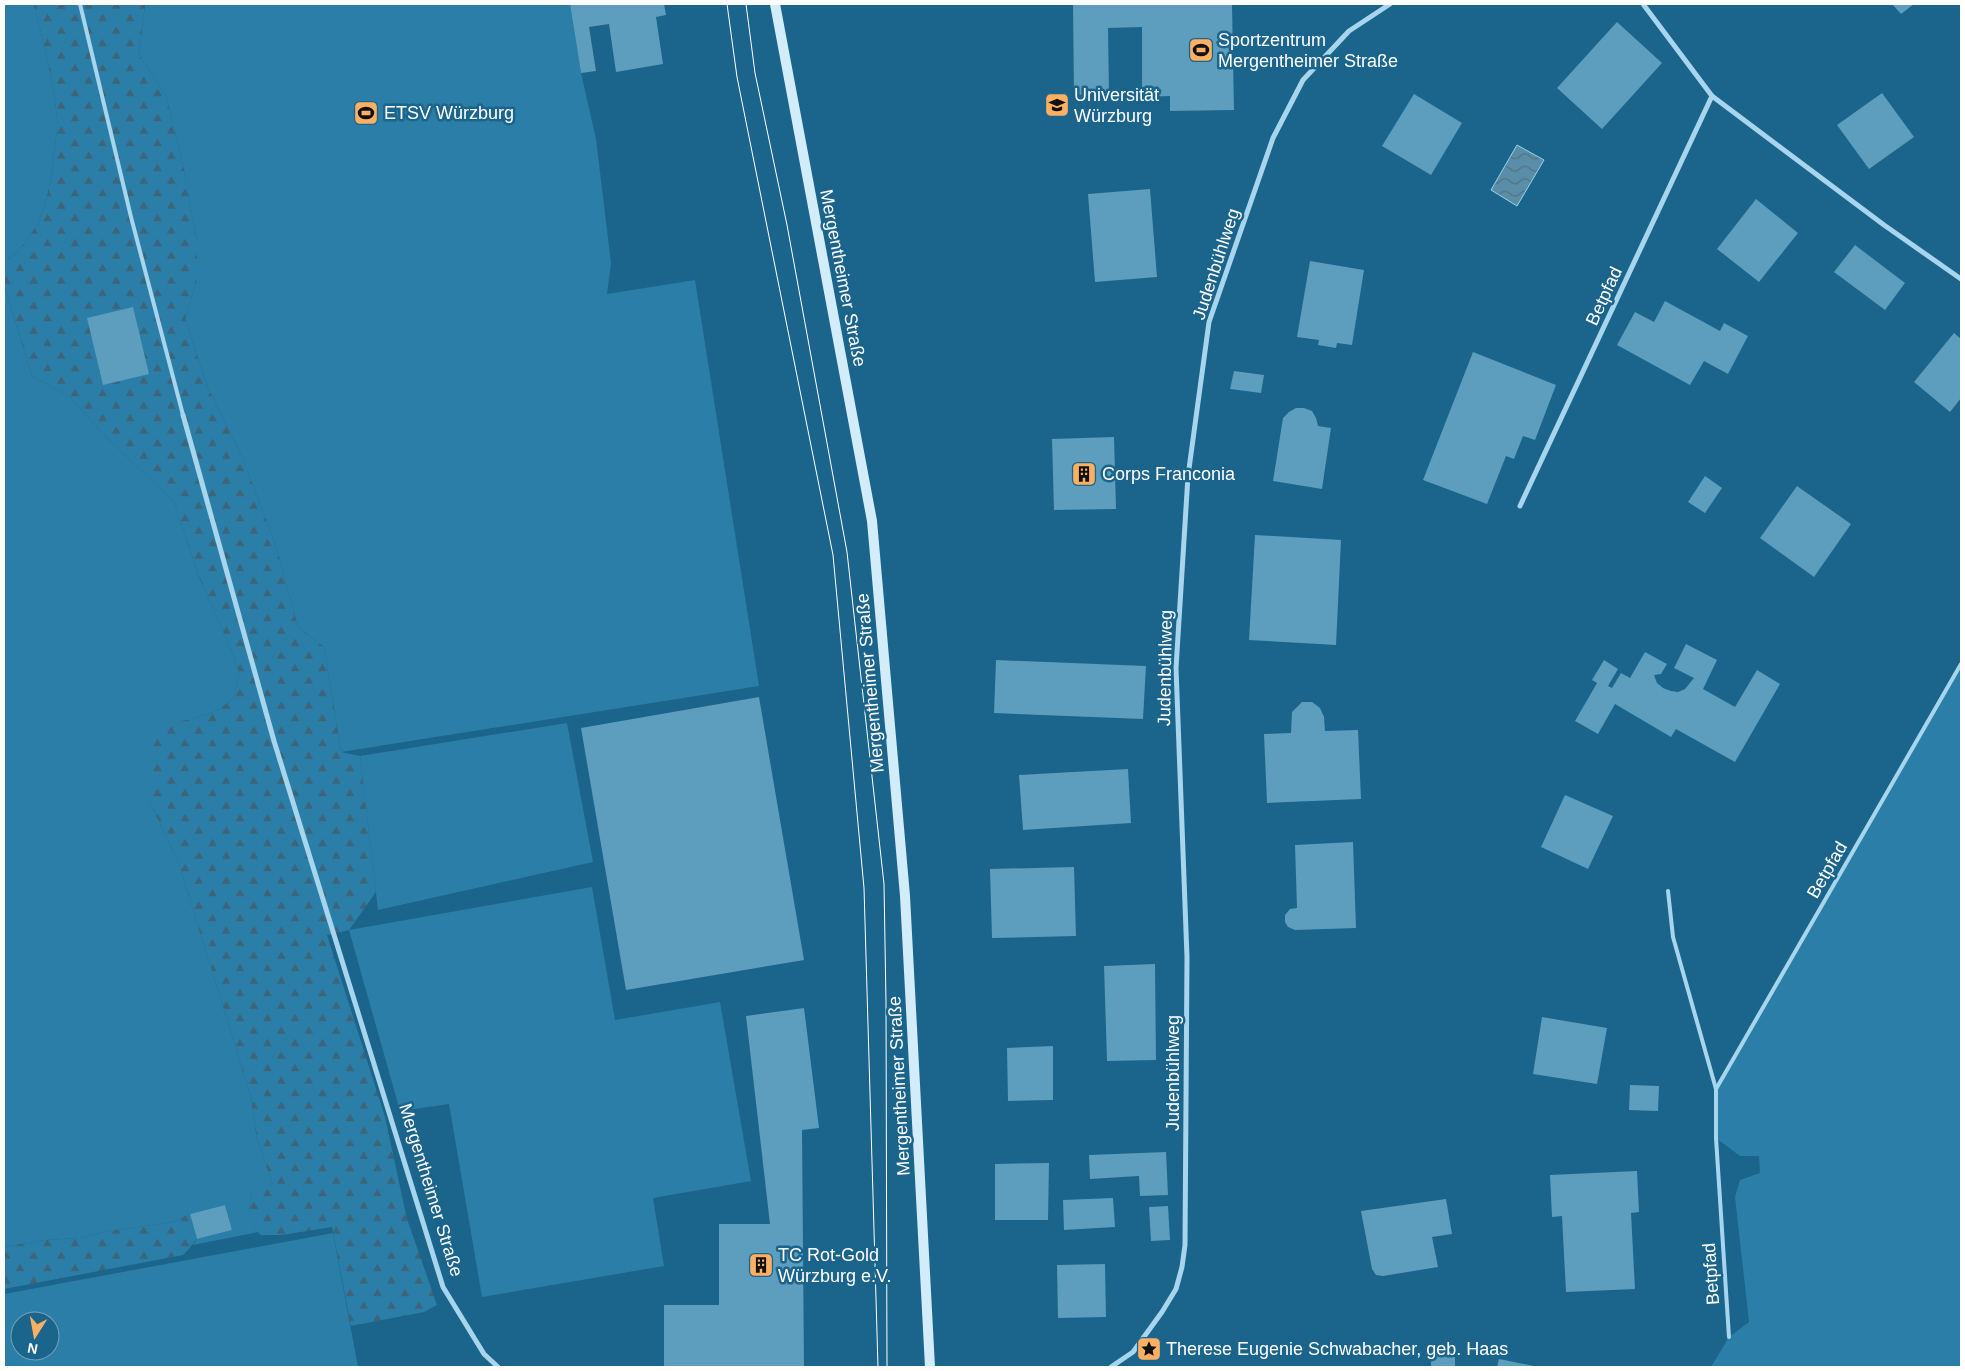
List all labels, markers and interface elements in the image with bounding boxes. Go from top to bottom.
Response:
place label: Sportzentrum Mergentheimer Straße [1218,30,1398,71]
sports icon: Sportzentrum Mergentheimer Straße [1188,37,1214,63]
place label: Universität Würzburg [1074,85,1159,126]
school or university icon: Universität Würzburg [1044,92,1070,118]
sports icon: ETSV Würzburg [353,100,379,126]
place label: ETSV Würzburg [384,103,514,123]
street label: Mergentheimer Straße [816,188,870,368]
street label: Judenbühlweg [1189,206,1243,322]
street label: Betpfad [1582,264,1626,328]
building icon: Corps Franconia [1071,461,1097,487]
place label: Corps Franconia [1102,464,1236,484]
street label: Mergentheimer Straße [852,592,888,774]
street label: Judenbühlweg [1154,610,1176,726]
street label: Betpfad [1803,838,1851,902]
street label: Mergentheimer Straße [884,996,914,1176]
street label: Judenbühlweg [1163,1015,1183,1131]
street label: Mergentheimer Straße [395,1101,467,1279]
street label: Betpfad [1699,1242,1723,1306]
place label: TC Rot-Gold Würzburg e.V. [778,1245,891,1286]
building icon: TC Rot-Gold Würzburg e.V. [748,1252,774,1278]
north arrow [10,1311,60,1361]
place icon: Therese Eugenie Schwabacher, geb. Haas [1136,1336,1162,1362]
place label: Therese Eugenie Schwabacher, geb. Haas [1166,1339,1508,1359]
text: N [26,1340,39,1358]

